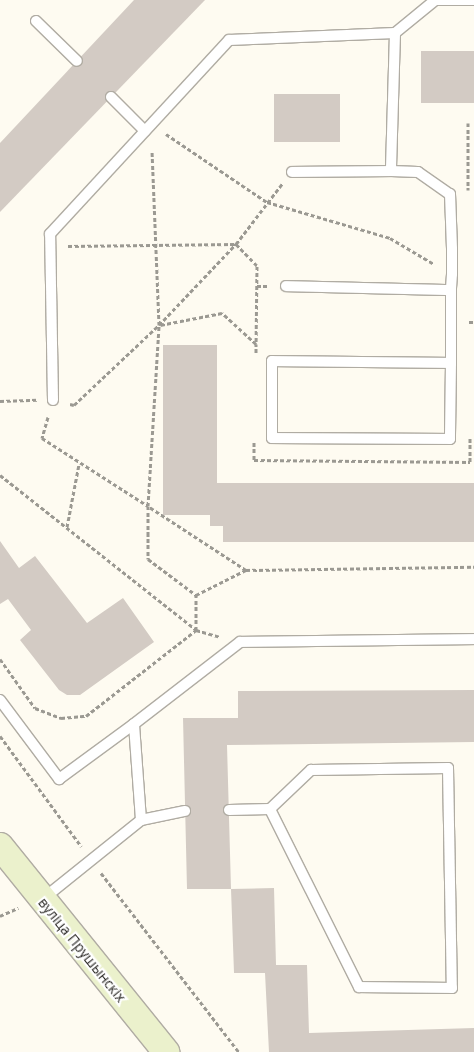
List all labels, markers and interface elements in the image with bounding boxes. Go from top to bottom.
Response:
street label: вуліца Прушынскіх [35,894,129,1006]

